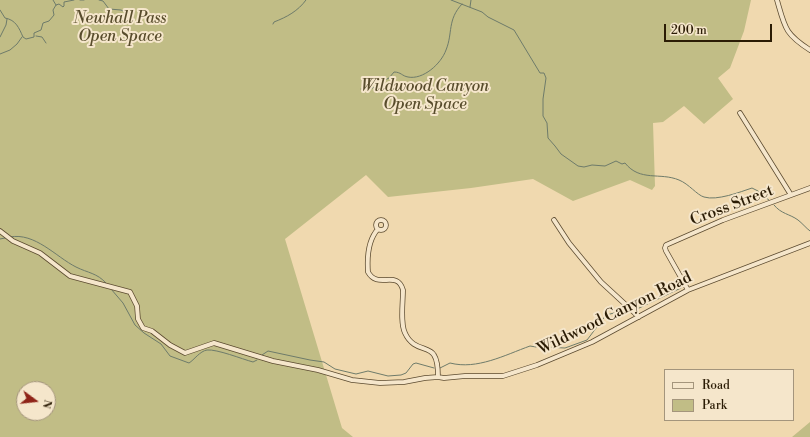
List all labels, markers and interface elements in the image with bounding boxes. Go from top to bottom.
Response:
park label: Newhall Pass Open Space [73,9,167,47]
scale bar [666,16,774,42]
text: 200 m [671,23,707,38]
park label: Wildwood Canyon Open Space [361,77,489,115]
street label: Cross Street [688,181,776,231]
street label: Wildwood Canyon Road [535,268,695,360]
legend [664,369,794,421]
text: Road [702,378,730,393]
north arrow [16,381,56,421]
text: N [39,398,55,410]
text: Park [702,398,727,413]

